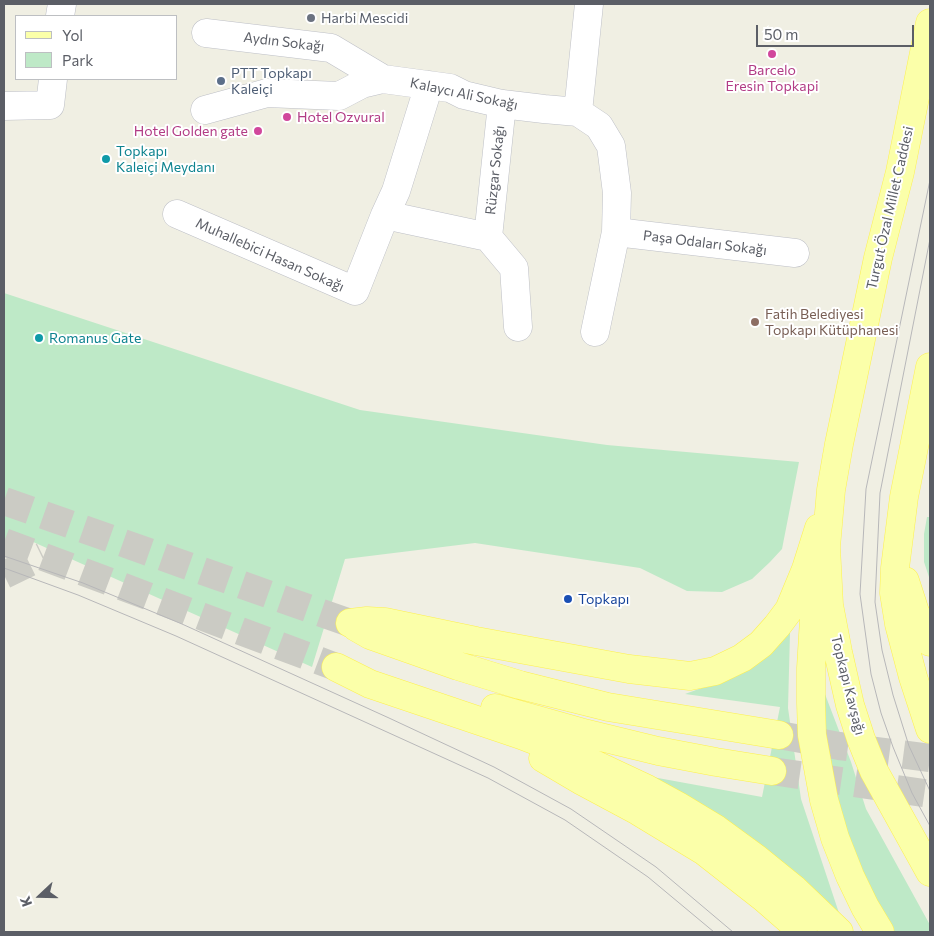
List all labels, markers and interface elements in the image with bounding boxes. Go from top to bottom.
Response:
place label: Harbi Mescidi [321,10,408,26]
marker: Harbi Mescidi [305,12,317,24]
legend [15,15,178,80]
scale bar [759,15,916,47]
text: 50 m [764,25,798,43]
text: Yol [62,26,83,44]
street label: Aydın Sokağı [243,29,325,55]
marker: Barcelo Eresin Topkapi [766,48,778,60]
text: Park [62,51,93,69]
place label: Barcelo Eresin Topkapi [725,62,819,94]
place label: PTT Topkapı Kaleiçi [231,65,312,98]
street label: Kalaycı Ali Sokağı [409,74,519,114]
marker: PTT Topkapı Kaleiçi [215,75,227,87]
place label: Hotel Ozvural [297,109,385,125]
marker: Hotel Ozvural [281,111,293,123]
place label: Hotel Golden gate [134,123,248,139]
street label: Rüzgar Sokağı [482,124,508,216]
marker: Hotel Golden gate [252,125,264,137]
street label: Turgut Özal Millet Caddesi [863,125,917,291]
place label: Topkapı Kaleiçi Meydanı [116,143,215,176]
marker: Topkapı Kaleiçi Meydanı [100,153,112,165]
street label: Muhallebici Hasan Sokağı [193,215,347,295]
street label: Paşa Odaları Sokağı [642,227,768,259]
place label: Fatih Belediyesi Topkapı Kütüphanesi [765,306,899,338]
marker: Fatih Belediyesi Topkapı Kütüphanesi [749,316,761,328]
place label: Romanus Gate [49,330,141,346]
marker: Romanus Gate [33,332,45,344]
place label: Topkapı [578,591,629,607]
marker: Topkapı [562,593,574,605]
street label: Topkapı Kavşağı [827,633,869,737]
north arrow [15,871,65,921]
text: K [16,894,35,909]

